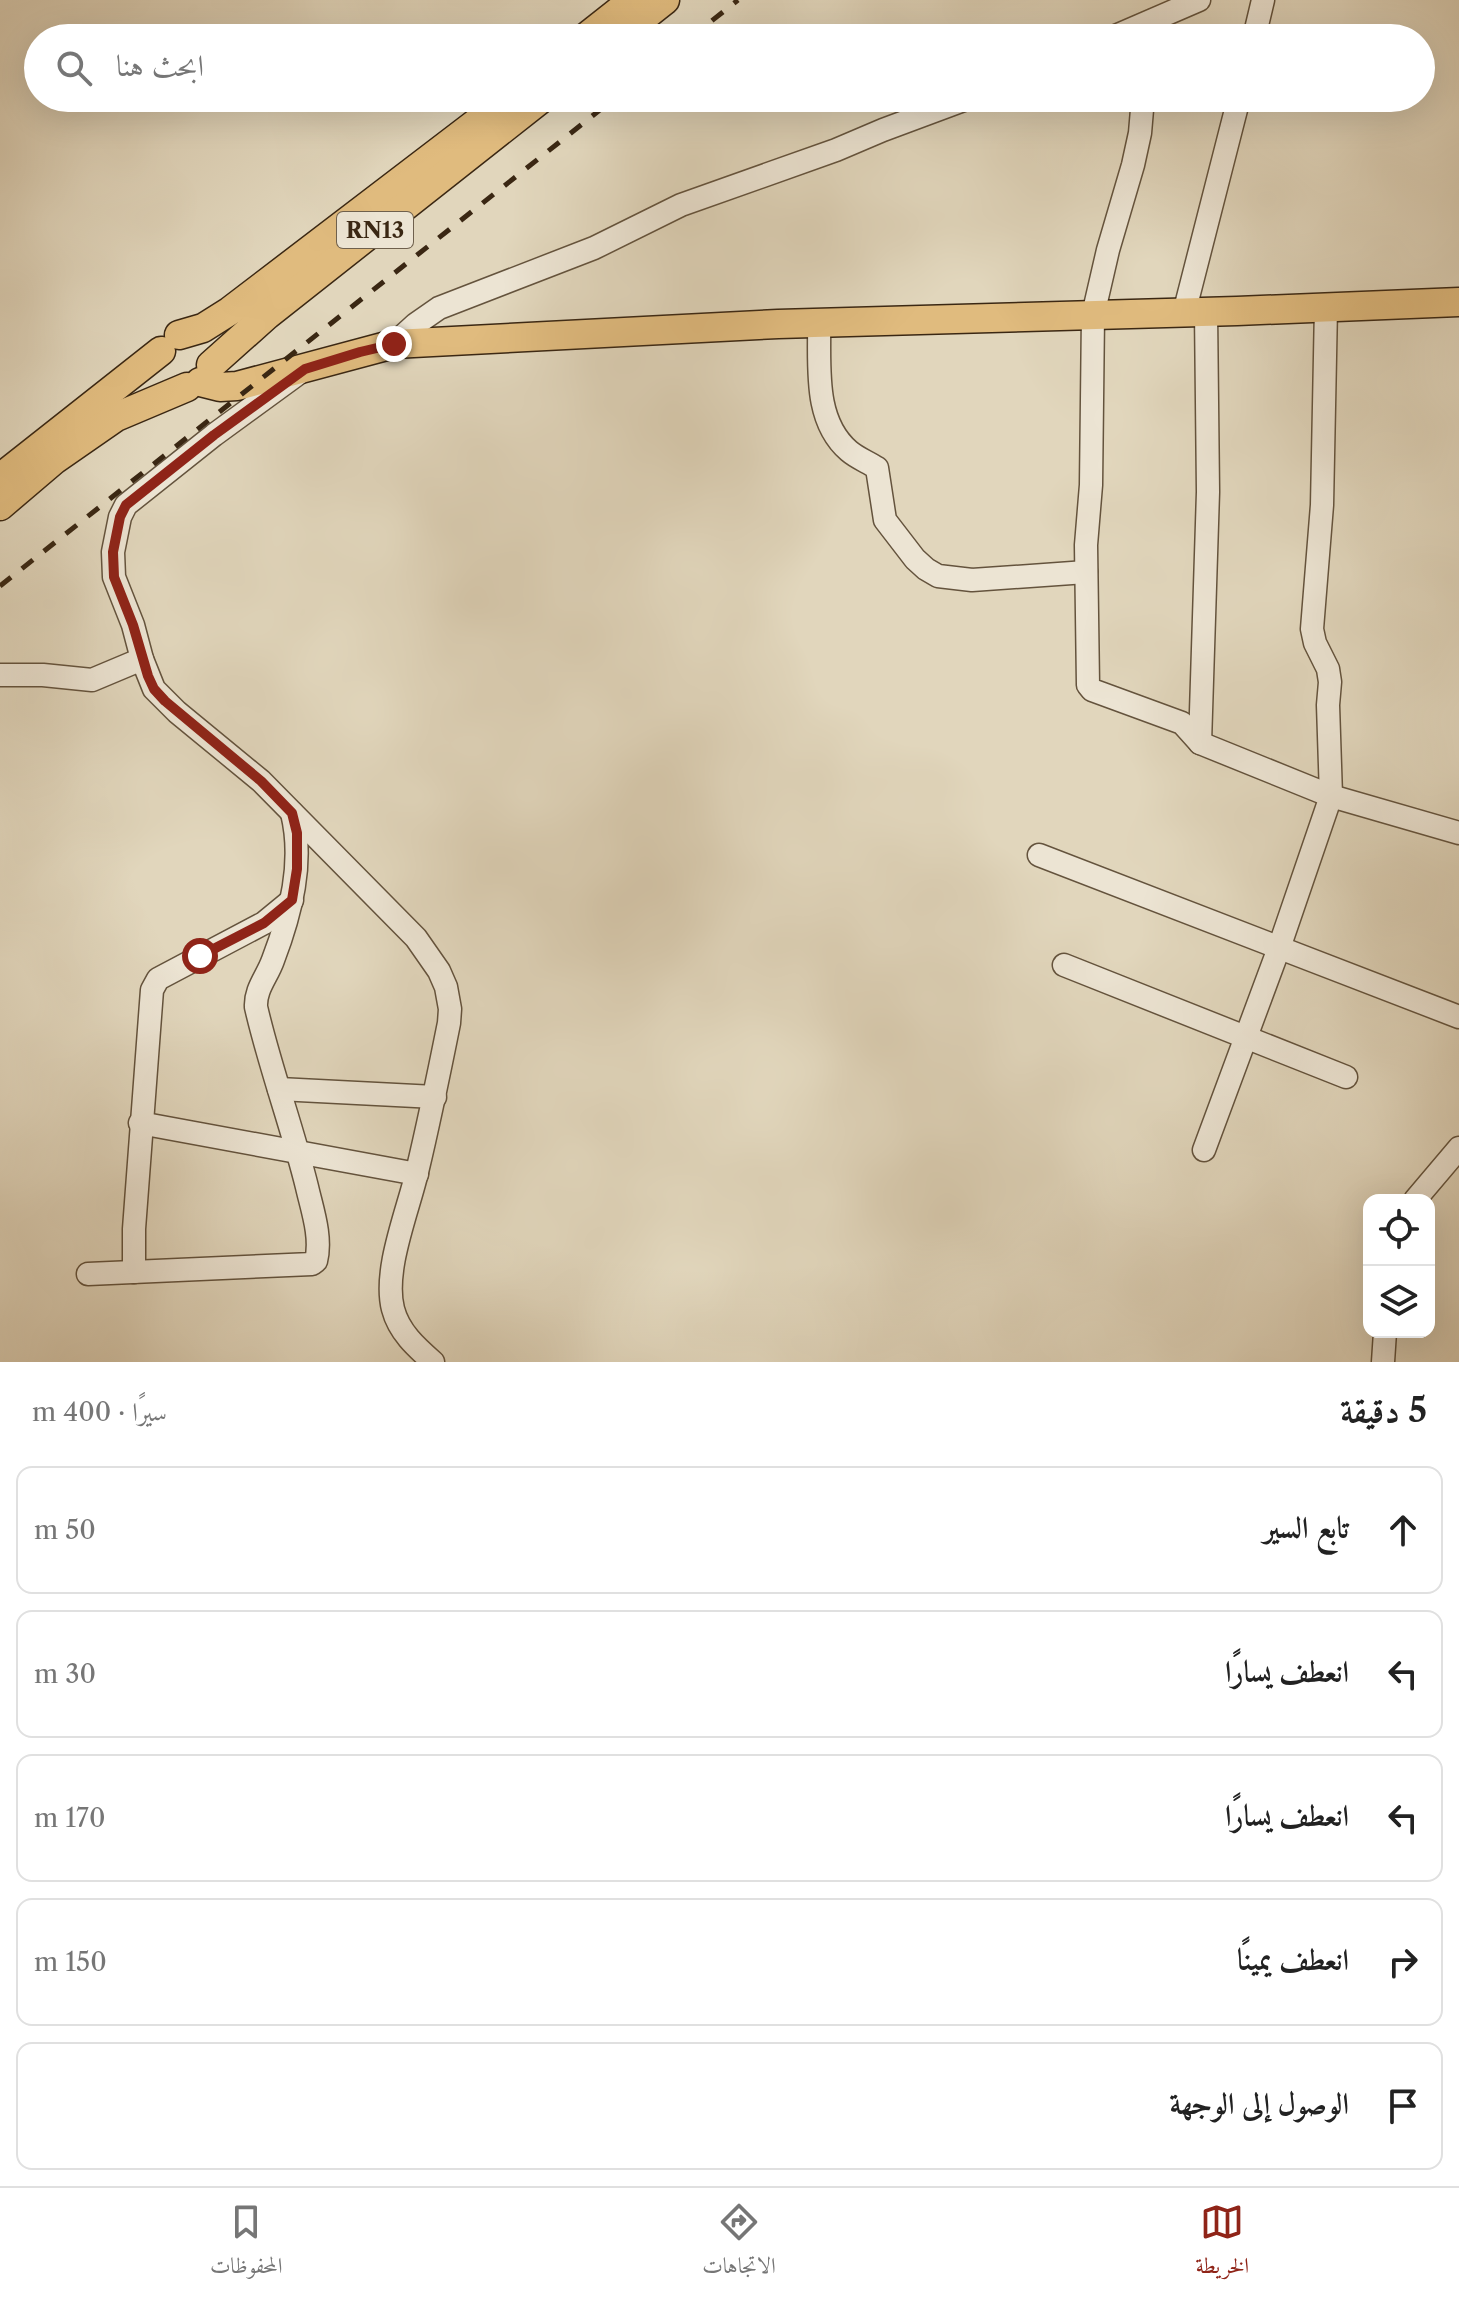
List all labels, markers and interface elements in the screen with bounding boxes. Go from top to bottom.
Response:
search box [24,24,1435,112]
icon: search [52,46,96,90]
text: ابحث هنا [116,47,204,84]
road number: RN13 [337,212,413,248]
route end [376,326,412,362]
route start [182,938,218,974]
map controls [1363,1194,1435,1338]
button: locate [1363,1194,1435,1266]
button: layers [1363,1266,1435,1338]
text: 5 دقيقة [1340,1389,1427,1431]
text: سيرًا · 400 m [32,1396,167,1428]
icon: ahead [1381,1508,1425,1552]
text: تابع السير [1263,1509,1349,1546]
text: 50 m [34,1514,96,1546]
icon: left [1381,1652,1425,1696]
text: انعطف يسارًا [1225,1653,1349,1690]
text: 30 m [34,1658,96,1690]
icon: left [1381,1796,1425,1840]
text: انعطف يسارًا [1225,1797,1349,1834]
text: 170 m [34,1802,105,1834]
icon: right [1381,1940,1425,1984]
text: انعطف يمينًا [1237,1941,1349,1978]
text: 150 m [34,1946,107,1978]
icon: arrive [1381,2084,1425,2128]
text: الوصول إلى الوجهة [1170,2085,1349,2122]
tab: المحفوظات [210,2200,282,2287]
tab: الاتجاهات [702,2200,776,2287]
tab: الخريطة [1196,2200,1249,2287]

